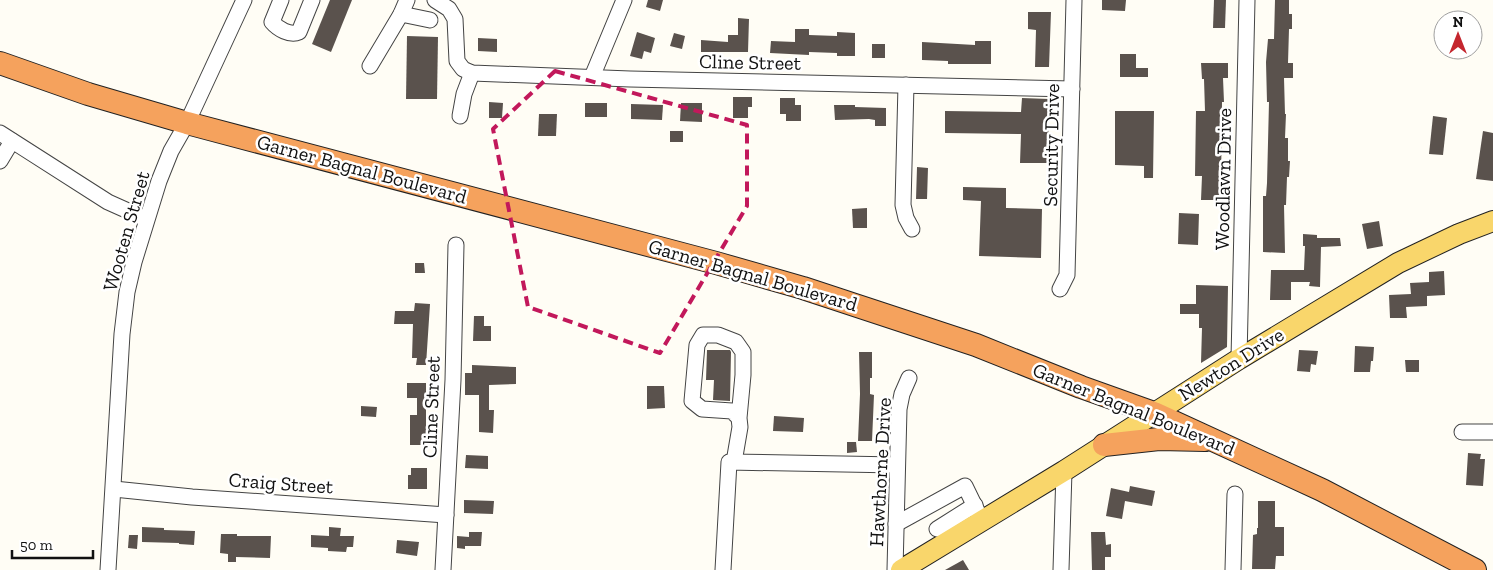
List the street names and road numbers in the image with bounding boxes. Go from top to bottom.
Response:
street label: Cline Street [699,49,802,75]
street label: Security Drive [1038,83,1064,207]
street label: Woodlawn Drive [1210,108,1236,250]
street label: Garner Bagnal Boulevard [254,129,470,209]
street label: Wooten Street [97,168,155,294]
street label: Garner Bagnal Boulevard [646,234,860,316]
street label: Newton Drive [1174,322,1288,406]
street label: Cline Street [417,355,445,458]
street label: Garner Bagnal Boulevard [1029,357,1239,461]
street label: Hawthorne Drive [864,397,896,547]
street label: Craig Street [228,467,335,499]

